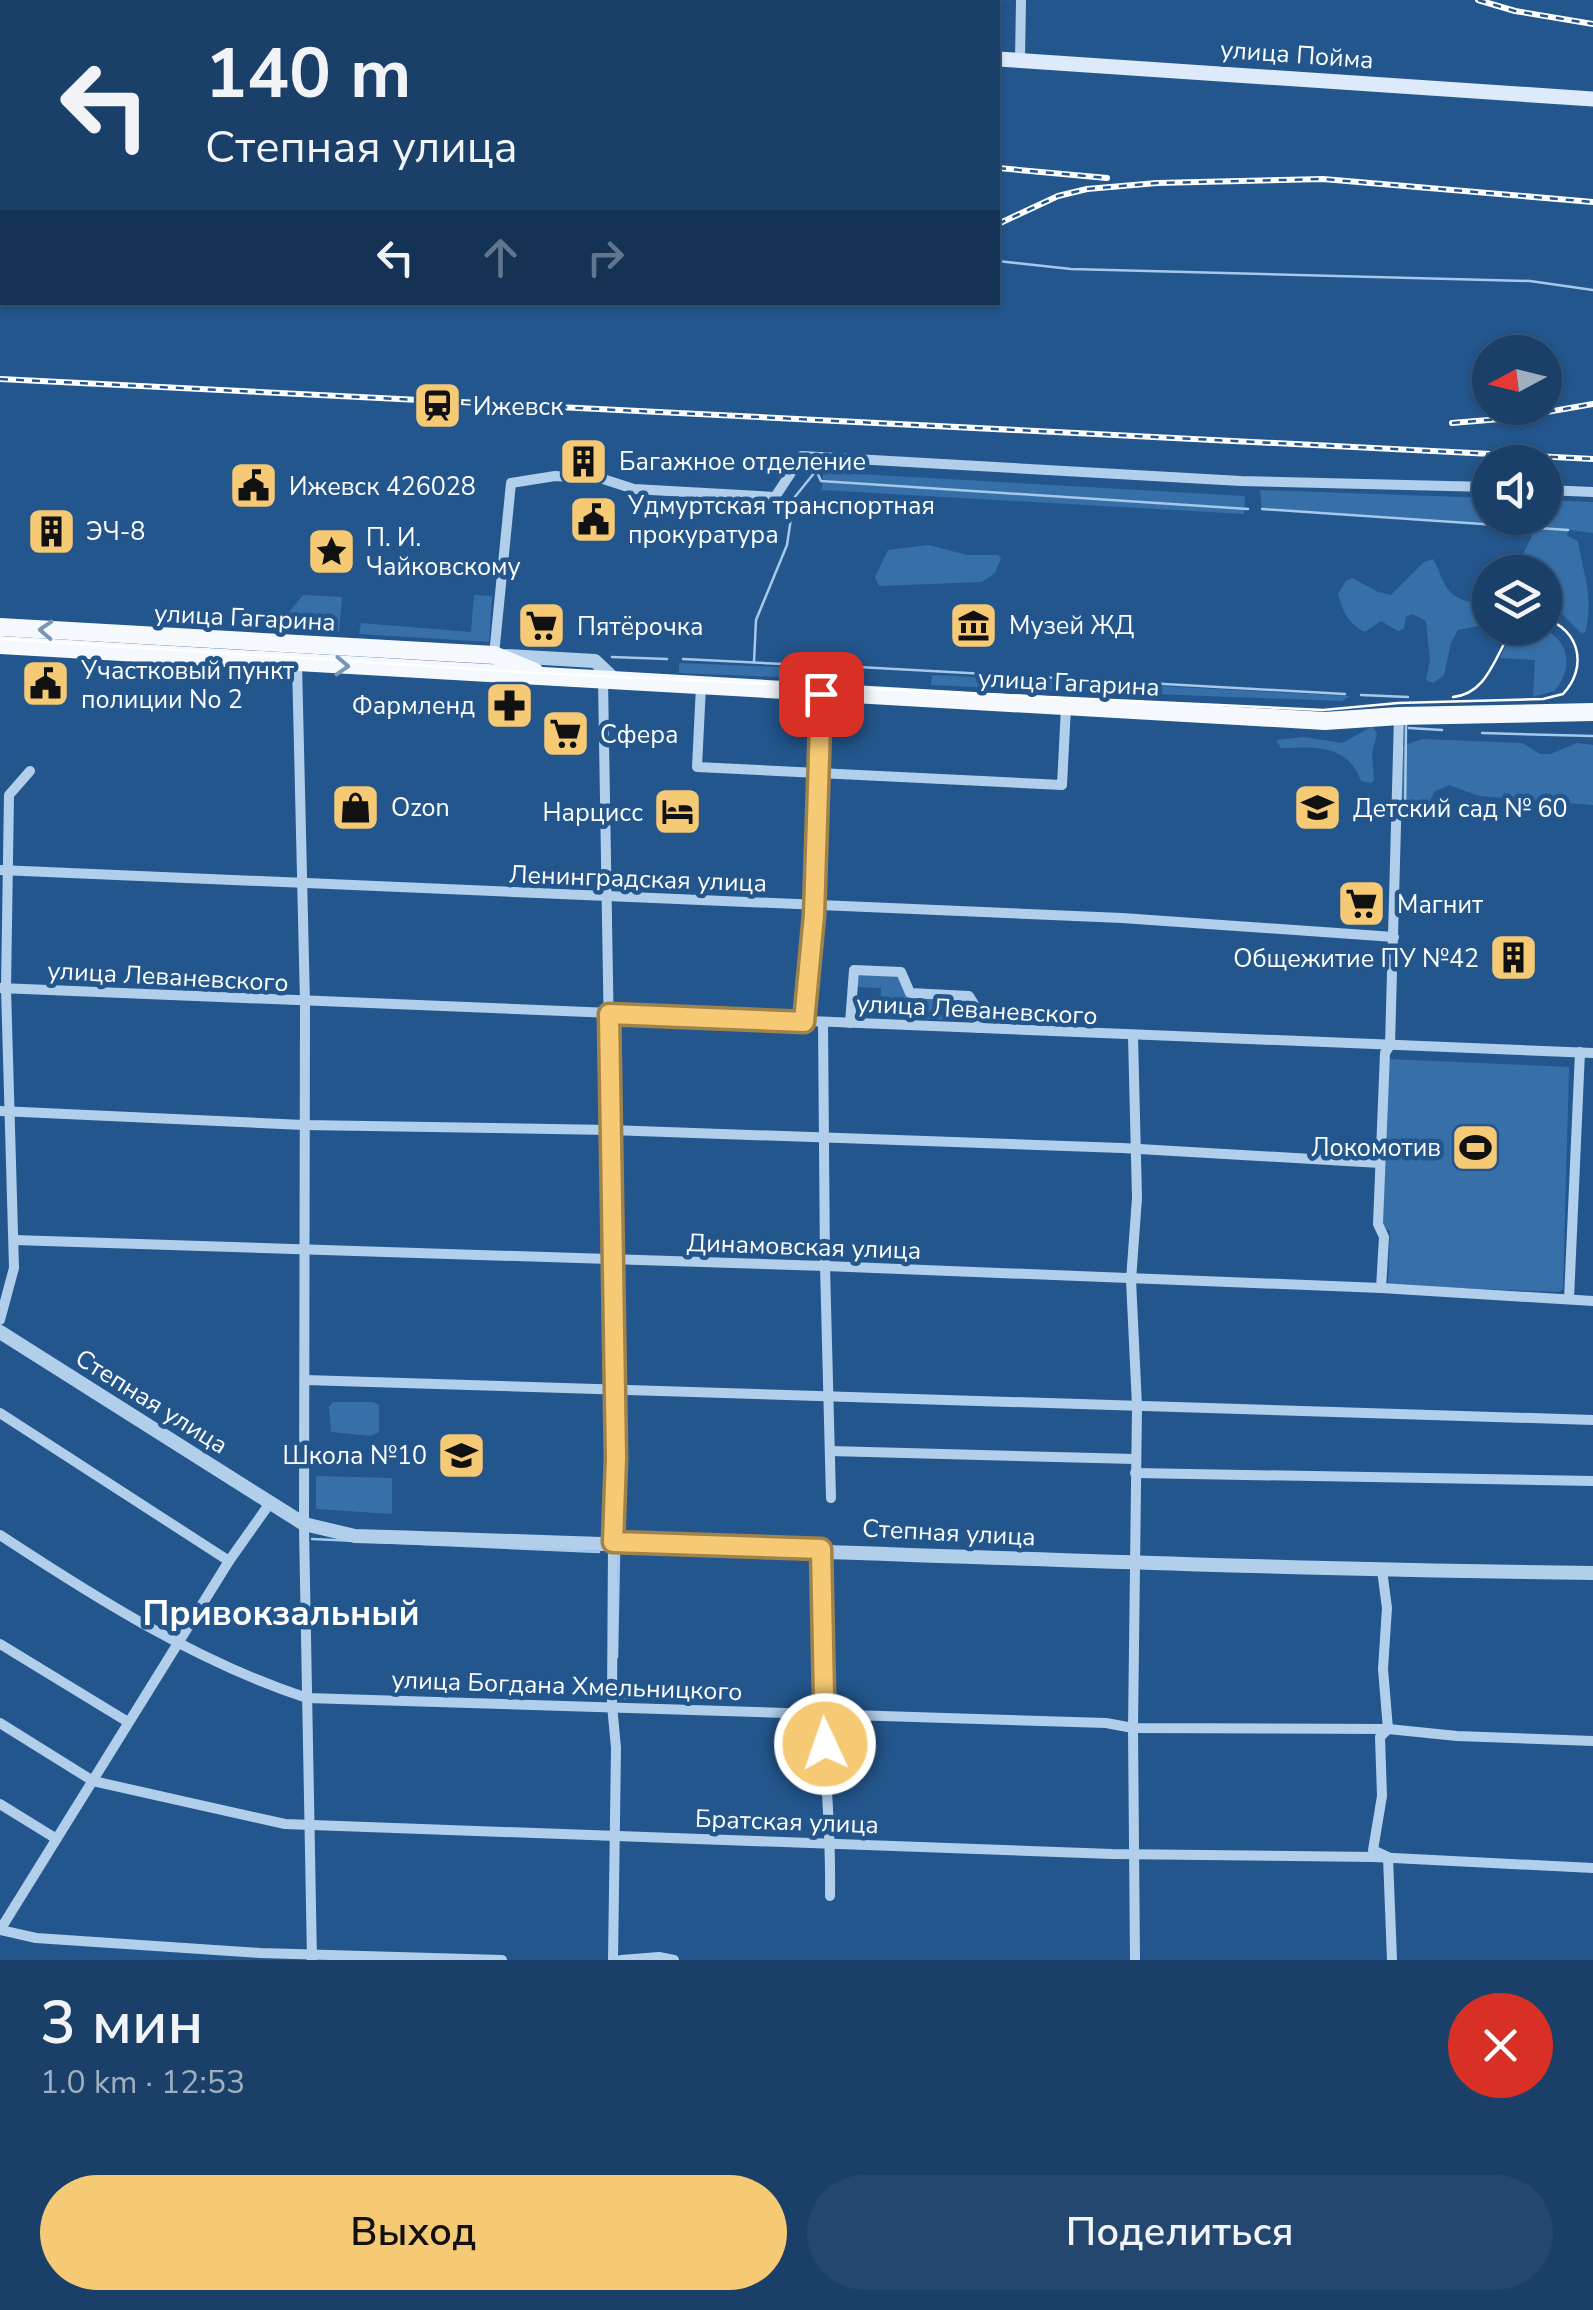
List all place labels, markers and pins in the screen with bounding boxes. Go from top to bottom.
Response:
station icon: Ижевск [412,380,464,432]
place label: Ижевск [473,390,564,424]
building icon: Багажное отделение [558,435,610,487]
place label: Багажное отделение [619,445,866,479]
public building icon: Ижевск 426028 [228,460,280,512]
place label: Ижевск 426028 [289,470,476,504]
place label: Удмуртская транспортная прокуратура [627,489,935,552]
public building icon: Удмуртская транспортная прокуратура [567,493,619,545]
building icon: ЭЧ-8 [25,505,77,557]
place label: ЭЧ-8 [86,515,145,549]
place label: П. И. Чайковскому [366,521,521,584]
place icon: П. И. Чайковскому [305,525,357,577]
museum icon: Музей ЖД [948,599,1000,651]
supermarket icon: Пятёрочка [516,600,568,652]
place label: Музей ЖД [1009,609,1134,643]
place label: Пятёрочка [577,610,703,644]
pin [779,652,864,737]
place label: Участковый пункт полиции No 2 [80,654,294,717]
public building icon: Участковый пункт полиции No 2 [20,658,72,710]
pharmacy icon: Фармленд [484,679,536,731]
place label: Фармленд [352,689,475,723]
supermarket icon: Сфера [539,708,591,760]
place label: Сфера [600,718,679,752]
shop icon: Ozon [330,781,382,833]
school or university icon: Детский сад № 60 [1292,782,1344,834]
hotel icon: Нарцисс [652,786,704,838]
place label: Ozon [391,791,450,825]
place label: Детский сад № 60 [1353,792,1568,826]
place label: Нарцисс [542,796,643,830]
supermarket icon: Магнит [1336,878,1388,930]
place label: Магнит [1397,888,1483,922]
building icon: Общежитие ПУ №42 [1488,932,1540,984]
place label: Общежитие ПУ №42 [1233,942,1479,976]
sports icon: Локомотив [1450,1121,1502,1173]
place label: Локомотив [1311,1131,1441,1165]
school or university icon: Школа №10 [436,1429,488,1481]
place label: Школа №10 [282,1439,427,1473]

